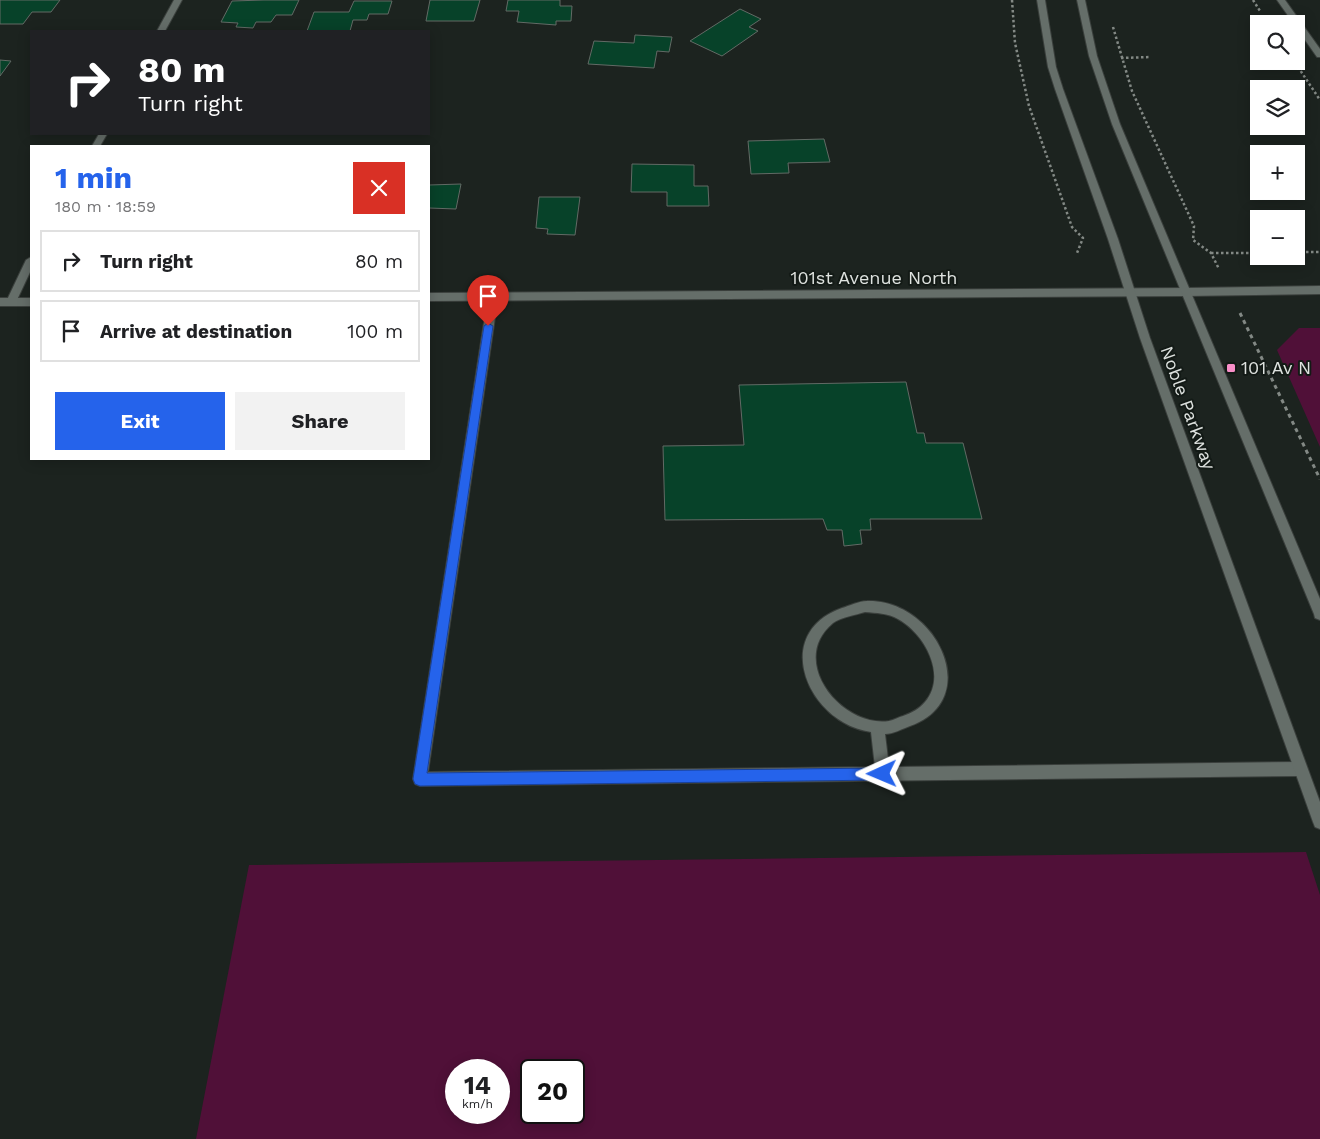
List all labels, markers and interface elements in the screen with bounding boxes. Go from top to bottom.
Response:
map controls [1250,15,1305,265]
button: search [1250,15,1305,70]
text: 80 m [138,49,225,91]
icon: right [55,50,120,115]
button: layers [1250,80,1305,135]
text: Turn right [138,91,243,116]
button: + [1250,145,1305,200]
text: 1 min [55,160,132,195]
button: close [353,162,405,214]
text: 180 m · 18:59 [55,197,156,216]
button: − [1250,210,1305,265]
icon: right [57,247,85,275]
text: Turn right [100,250,193,273]
text: 80 m [355,250,403,273]
street label: 101st Avenue North [791,267,957,288]
pin [467,275,509,326]
icon: arrive [474,282,502,310]
icon: arrive [57,317,85,345]
text: Arrive at destination [100,320,292,343]
text: 100 m [347,320,403,343]
street label: Noble Parkway [1156,343,1221,473]
place label: 101 Av N [1241,357,1311,378]
marker: 101 Av N [1225,362,1237,374]
button: Exit [55,392,225,450]
button: Share [235,392,405,450]
position arrow [855,747,907,799]
speed limit sign: 20 [520,1059,585,1124]
text: 14 [464,1071,491,1100]
text: km/h [462,1097,493,1111]

